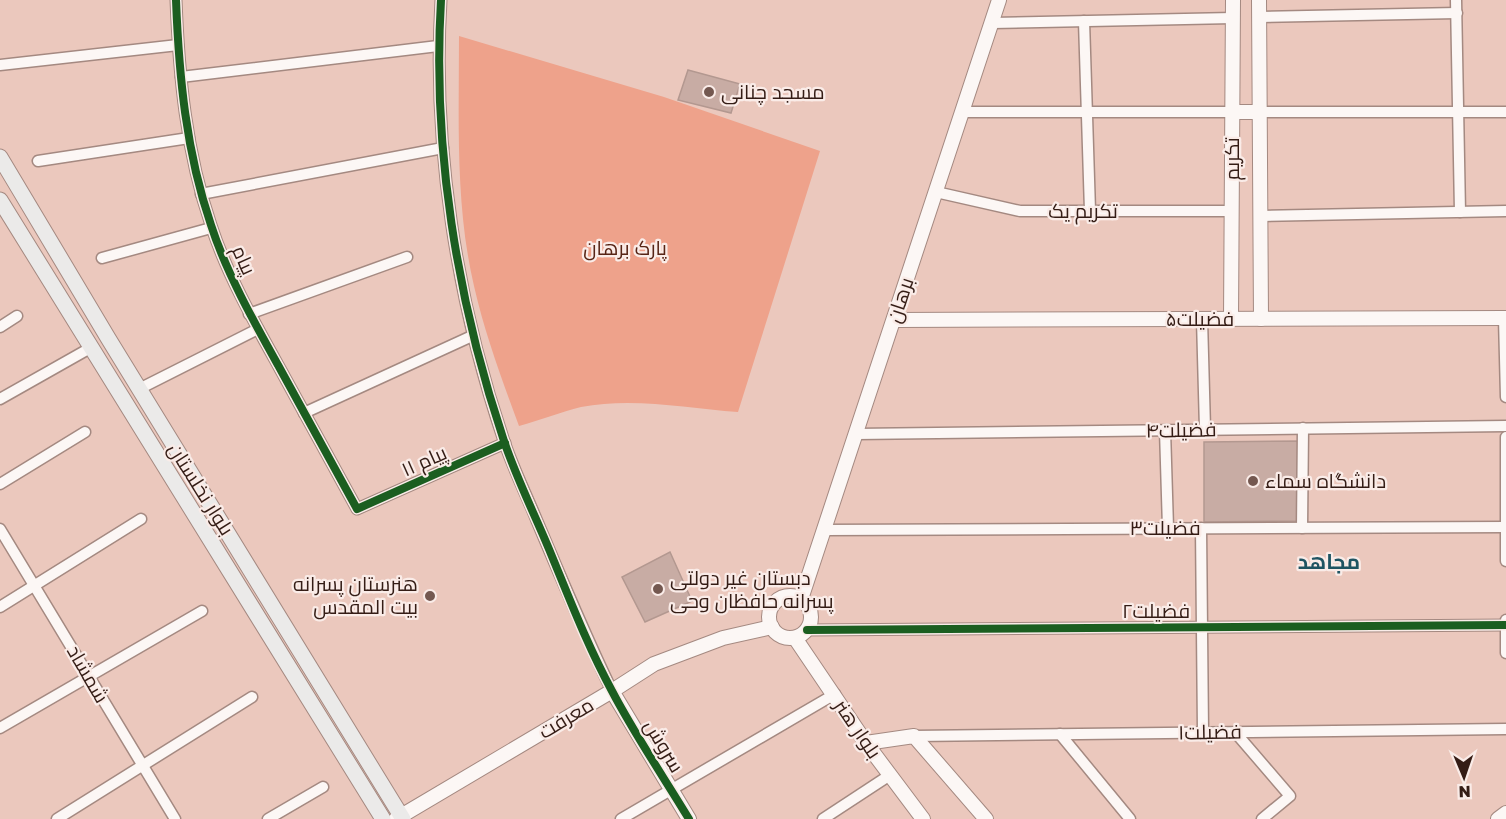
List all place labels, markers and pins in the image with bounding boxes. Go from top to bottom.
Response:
place label: مسجد چنانی [721,79,825,105]
marker: مسجد چنانی [702,85,716,99]
place label: دانشگاه سماء [1265,468,1386,492]
marker: دانشگاه سماء [1246,474,1260,488]
place label: دبستان غیر دولتی پسرانه حافظان وحی [670,565,834,614]
place label: هنرستان پسرانه بیت المقدس [293,571,418,620]
marker: دبستان غیر دولتی پسرانه حافظان وحی [651,582,665,596]
marker: هنرستان پسرانه بیت المقدس [423,589,437,603]

